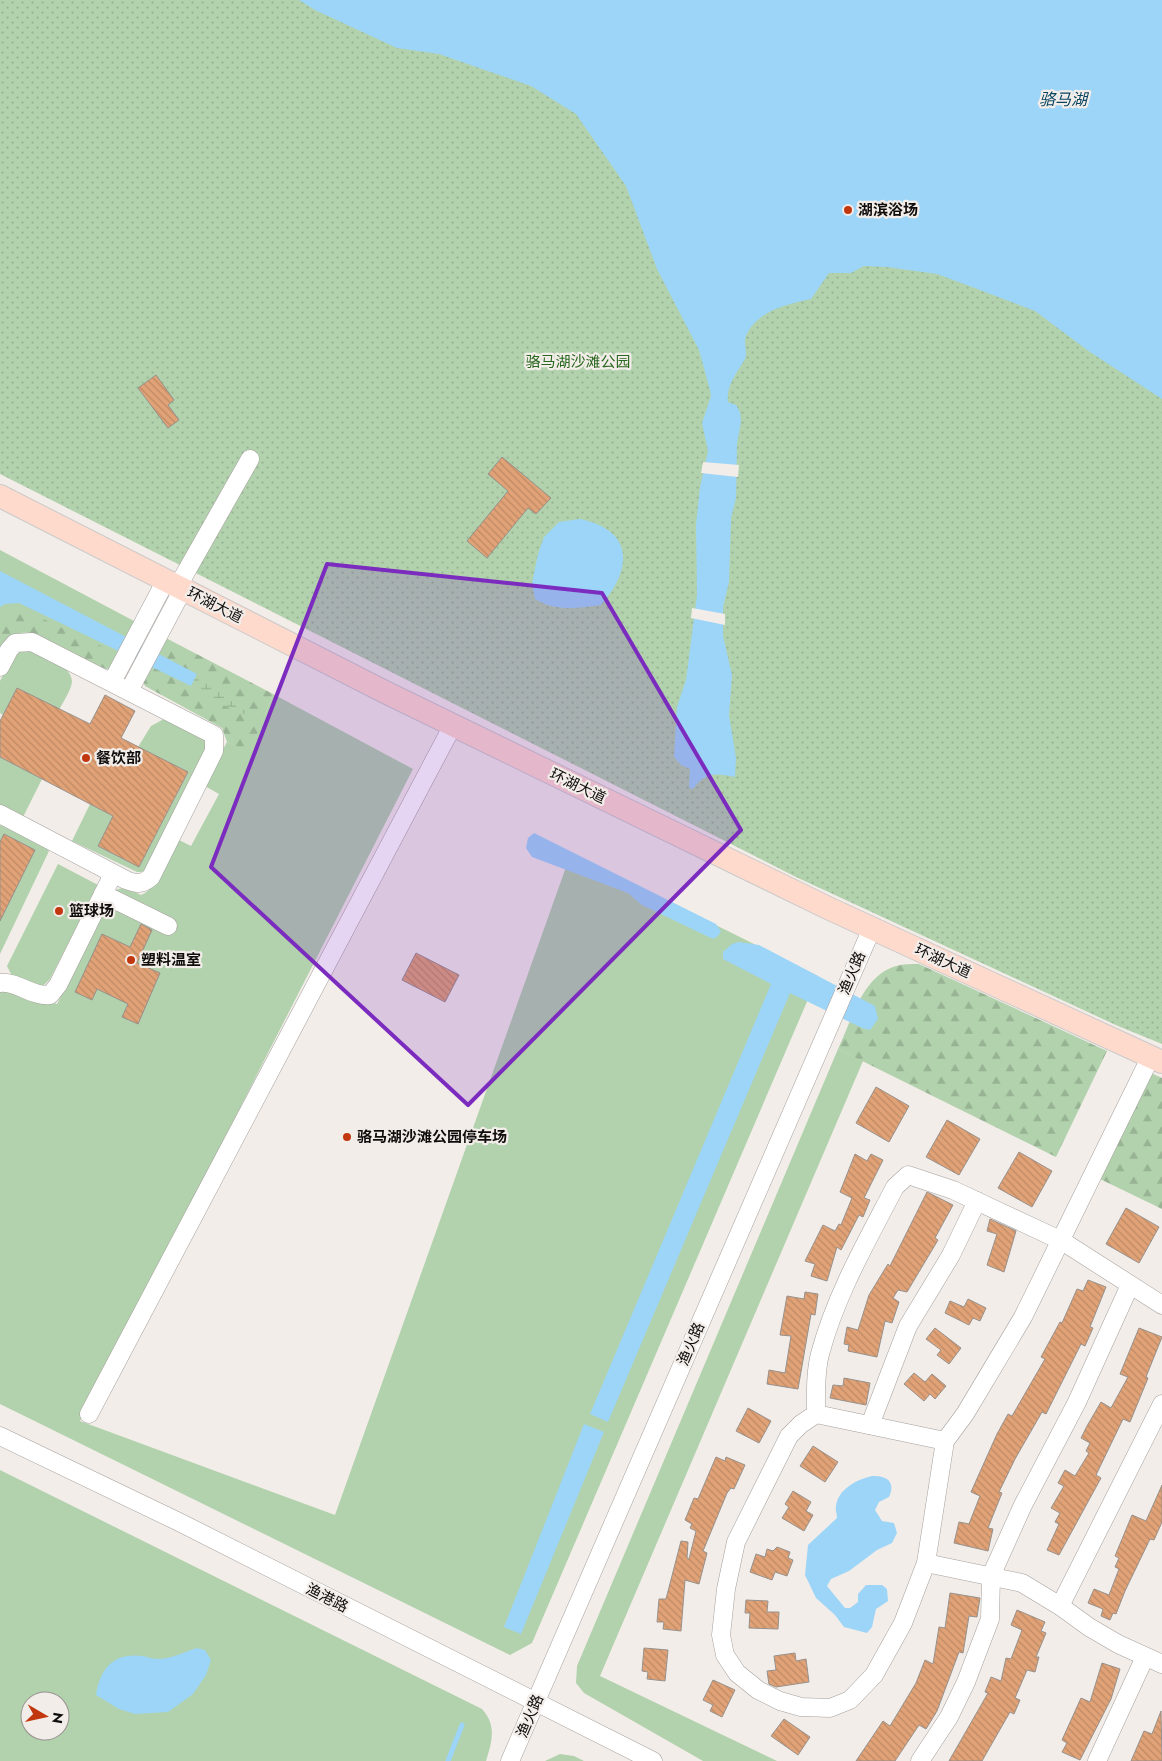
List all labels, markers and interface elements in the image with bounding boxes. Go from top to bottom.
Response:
water label: 骆马湖 [1039,88,1090,111]
place label: 湖滨浴场 [858,199,918,221]
marker: 湖滨浴场 [842,204,854,216]
park label: 骆马湖沙滩公园 [525,351,631,373]
street label: 环湖大道 [183,582,247,628]
place label: 餐饮部 [96,747,141,769]
marker: 餐饮部 [80,752,92,764]
street label: 环湖大道 [546,763,610,809]
place label: 篮球场 [69,900,114,922]
marker: 篮球场 [53,905,65,917]
street label: 环湖大道 [911,938,975,984]
street label: 渔火路 [833,948,871,998]
place label: 塑料温室 [141,949,201,971]
marker: 塑料温室 [125,954,137,966]
place label: 骆马湖沙滩公园停车场 [357,1126,507,1148]
marker: 骆马湖沙滩公园停车场 [341,1131,353,1143]
street label: 渔火路 [672,1319,710,1369]
street label: 渔港路 [302,1578,352,1618]
north arrow [20,1691,70,1741]
street label: 渔火路 [511,1691,549,1741]
text: N [47,1711,69,1725]

